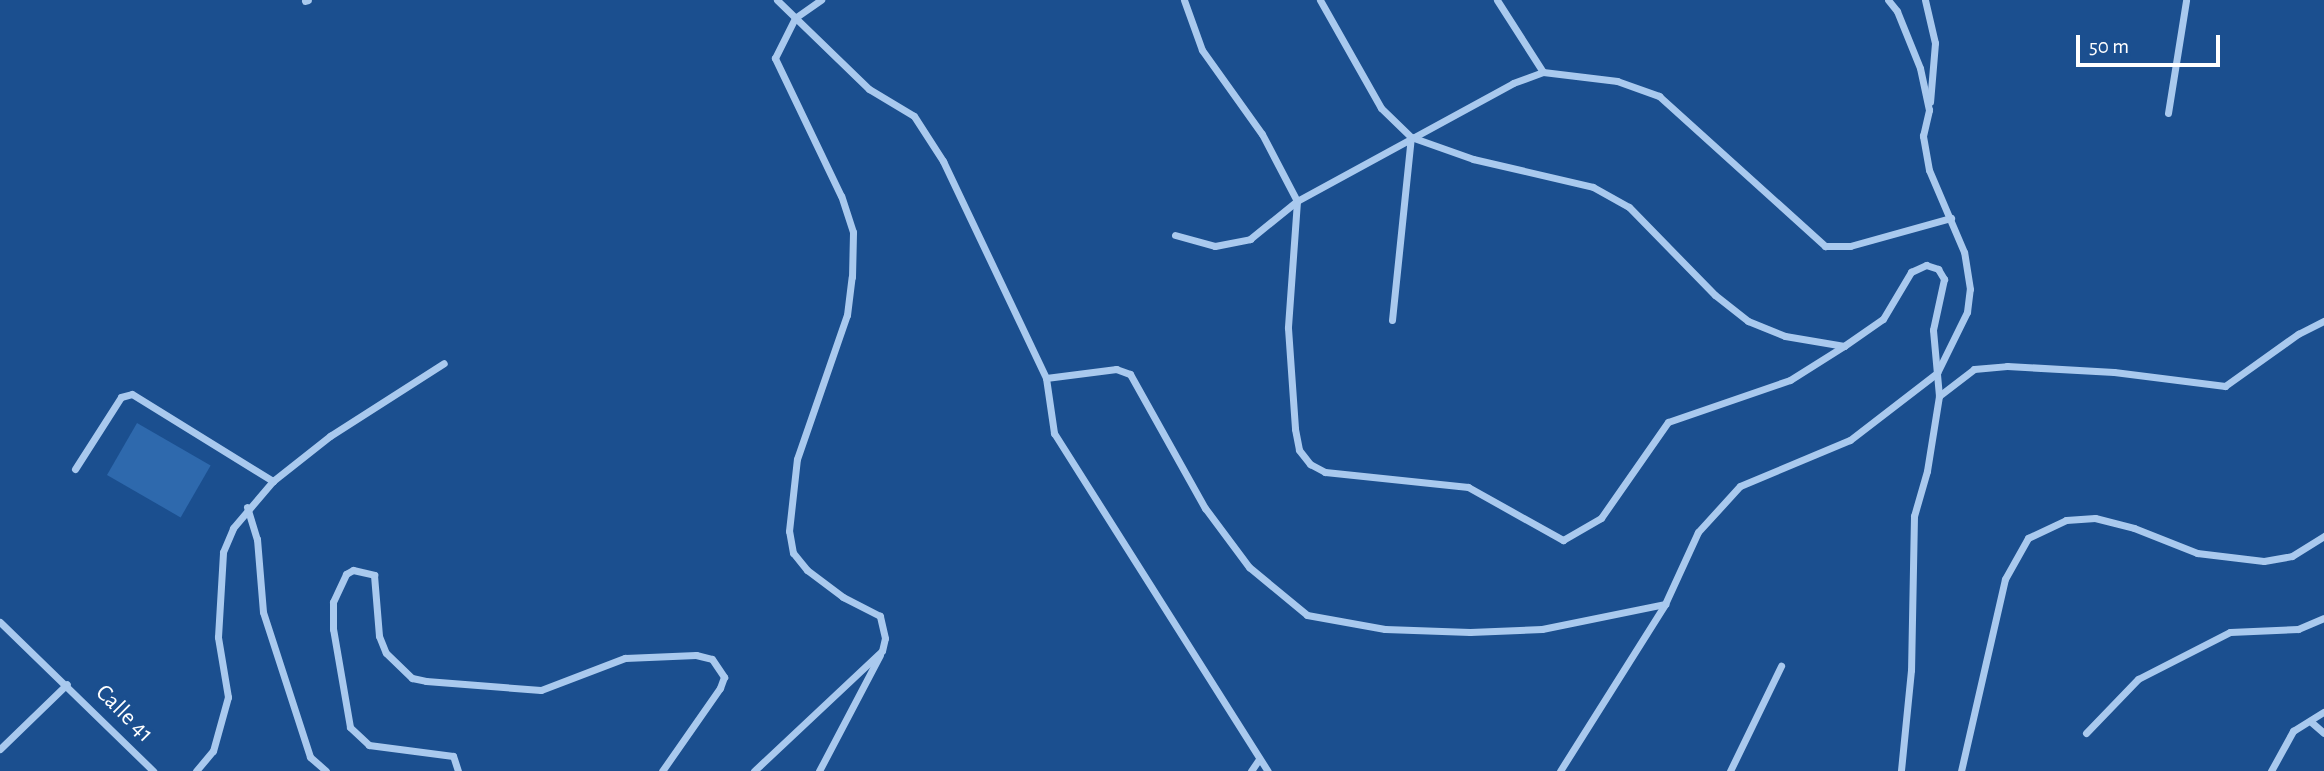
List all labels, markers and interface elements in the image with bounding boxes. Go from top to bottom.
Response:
scale bar [2079,21,2222,65]
text: 50 m [2089,36,2129,57]
street label: Calle 41 [89,679,159,749]

